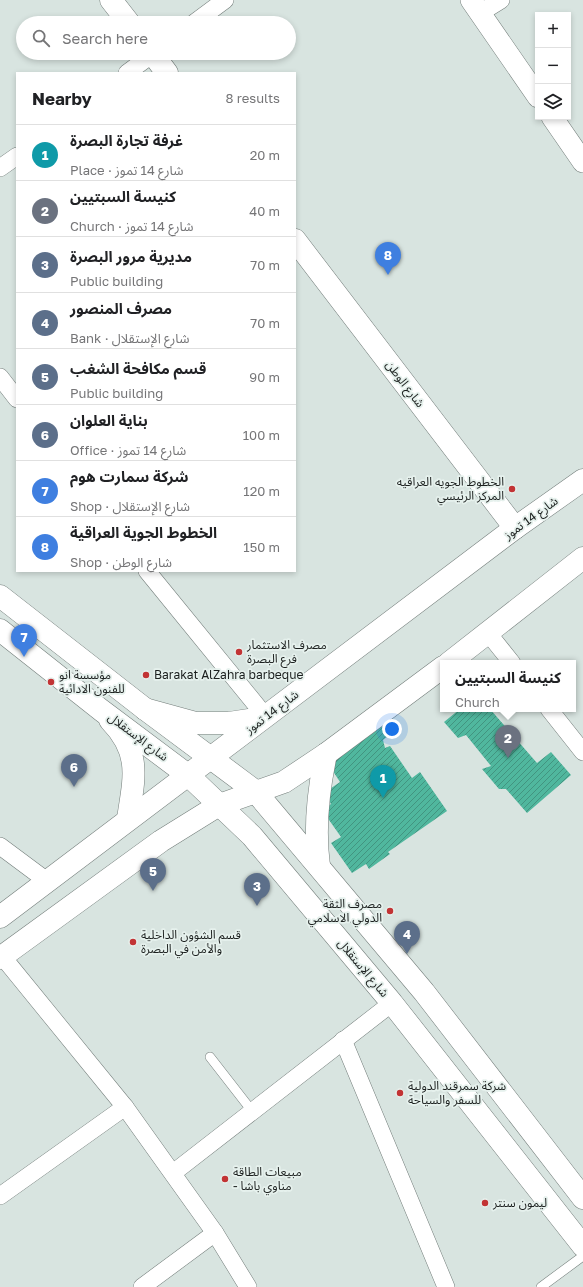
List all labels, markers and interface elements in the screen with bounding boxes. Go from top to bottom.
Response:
map controls [535,12,571,120]
button: + [535,12,571,48]
search box [16,16,296,60]
icon: search [30,27,52,49]
text: Search here [62,29,148,47]
button: − [535,48,571,84]
button: layers [535,84,571,120]
text: Nearby [32,88,92,109]
text: 8 results [226,90,280,106]
text: غرفة تجارة البصرة [70,131,183,149]
text: 1 [42,147,48,163]
text: 20 m [250,147,280,163]
text: Place · شارع 14 تموز [70,162,183,178]
text: كنيسة السبتيين [70,187,176,205]
text: 2 [41,203,49,219]
text: 40 m [249,203,280,219]
text: Church · شارع 14 تموز [70,218,194,234]
pin: 8 [375,242,401,275]
text: مديرية مرور البصرة [70,247,192,265]
text: 3 [41,257,49,273]
text: 70 m [250,257,280,273]
text: Public building [70,273,163,289]
text: مصرف المنصور [70,299,172,317]
text: 4 [41,315,49,331]
text: 70 m [250,315,280,331]
text: Bank · شارع الإستقلال [70,330,189,346]
street label: شارع الوطن [381,357,428,411]
text: قسم مكافحة الشغب [70,359,206,377]
text: 5 [41,369,49,385]
text: 90 m [249,369,280,385]
text: Public building [70,385,163,401]
text: بناية العلوان [70,411,148,429]
text: 6 [41,427,49,443]
text: 100 m [243,427,280,443]
text: Office · شارع 14 تموز [70,442,186,458]
text: شركة سمارت هوم [70,467,189,485]
place label: الخطوط الجويه العراقيه المركز الرئيسي [397,474,504,506]
text: 7 [41,483,49,499]
text: 120 m [243,483,280,499]
marker: الخطوط الجويه العراقيه المركز الرئيسي [507,484,517,494]
street label: شارع 14 تموز [500,493,562,544]
text: Shop · شارع الإستقلال [70,498,190,514]
text: الخطوط الجوية العراقية [70,523,217,541]
text: 8 [41,539,49,555]
text: 150 m [243,539,280,555]
text: Shop · شارع الوطن [70,554,172,570]
pin: 7 [11,624,37,657]
place label: مصرف الاستثمار فرع البصرة [246,637,327,668]
marker: مصرف الاستثمار فرع البصرة [234,647,244,657]
popup [440,660,576,712]
place label: مؤسسة انو للفنون الادائية [59,667,125,696]
place label: Barakat AlZahra barbeque [154,667,303,682]
text: كنيسة السبتيين [455,668,561,686]
marker: Barakat AlZahra barbeque [141,670,151,680]
marker: مؤسسة انو للفنون الادائية [46,677,56,687]
street label: شارع 14 تموز [241,687,303,739]
text: Church [455,694,500,710]
street label: شارع الإستقلال [104,709,171,766]
your location [382,719,402,739]
pin: 2 [495,725,521,758]
pin: 6 [61,754,87,787]
pin: 1 [370,765,396,798]
pin: 5 [140,858,166,891]
pin: 3 [244,873,270,906]
place label: مصرف الثقة الدولي الاسلامي [308,896,382,928]
marker: مصرف الثقة الدولي الاسلامي [385,906,395,916]
pin: 4 [394,921,420,954]
place label: قسم الشؤون الداخلية والأمن في البصرة [141,927,241,959]
street label: شارع الإستقلال [333,935,392,1001]
marker: قسم الشؤون الداخلية والأمن في البصرة [128,937,138,947]
place label: شركة سمرقند الدولية للسفر والسياحة [408,1078,506,1107]
marker: شركة سمرقند الدولية للسفر والسياحة [395,1088,405,1098]
place label: مبيعات الطاقة - مناوي باشا [233,1164,302,1196]
marker: مبيعات الطاقة - مناوي باشا [220,1174,230,1184]
place label: ليمون سنتر [492,1195,547,1210]
marker: ليمون سنتر [480,1198,490,1208]

